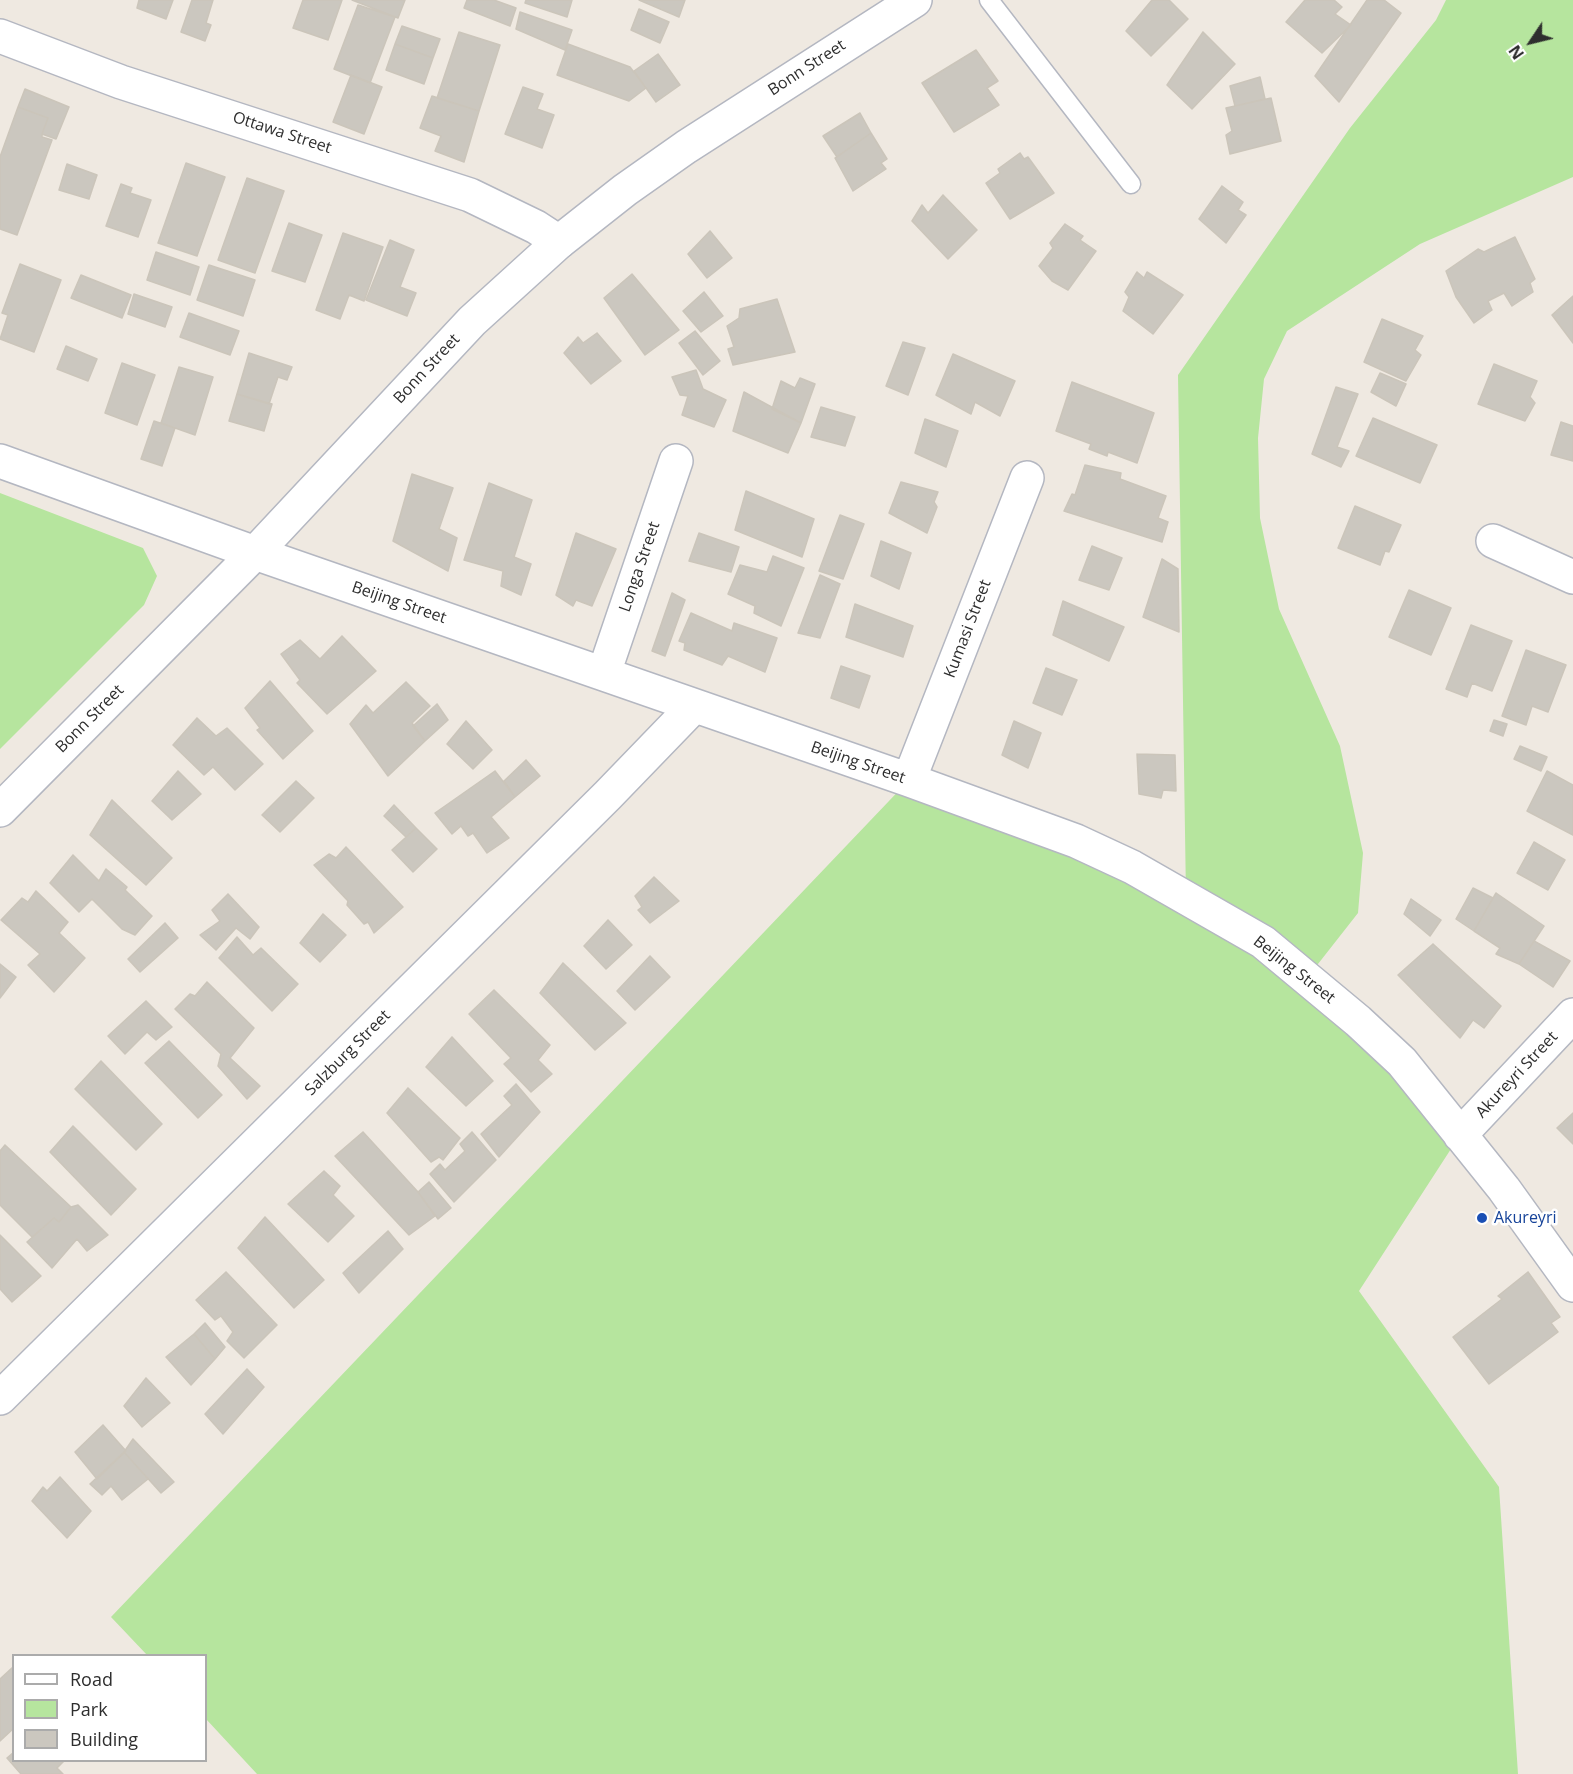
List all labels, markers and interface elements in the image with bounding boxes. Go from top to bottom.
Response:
north arrow [1501,12,1561,72]
street label: Bonn Street [765,36,849,100]
text: N [1504,41,1529,64]
street label: Ottawa Street [230,108,334,158]
street label: Bonn Street [390,330,464,408]
street label: Longa Street [616,519,664,615]
street label: Kumasi Street [940,577,996,681]
street label: Beijing Street [349,578,449,628]
street label: Bonn Street [52,681,128,757]
street label: Beijing Street [808,738,908,788]
street label: Beijing Street [1249,932,1339,1008]
street label: Salzburg Street [301,1006,395,1100]
street label: Akureyri Street [1472,1028,1562,1122]
place label: Akureyri [1494,1208,1556,1228]
marker: Akureyri [1475,1211,1489,1225]
legend [12,1654,207,1762]
text: Road [70,1667,113,1691]
text: Park [70,1697,108,1721]
text: Building [70,1727,138,1751]

